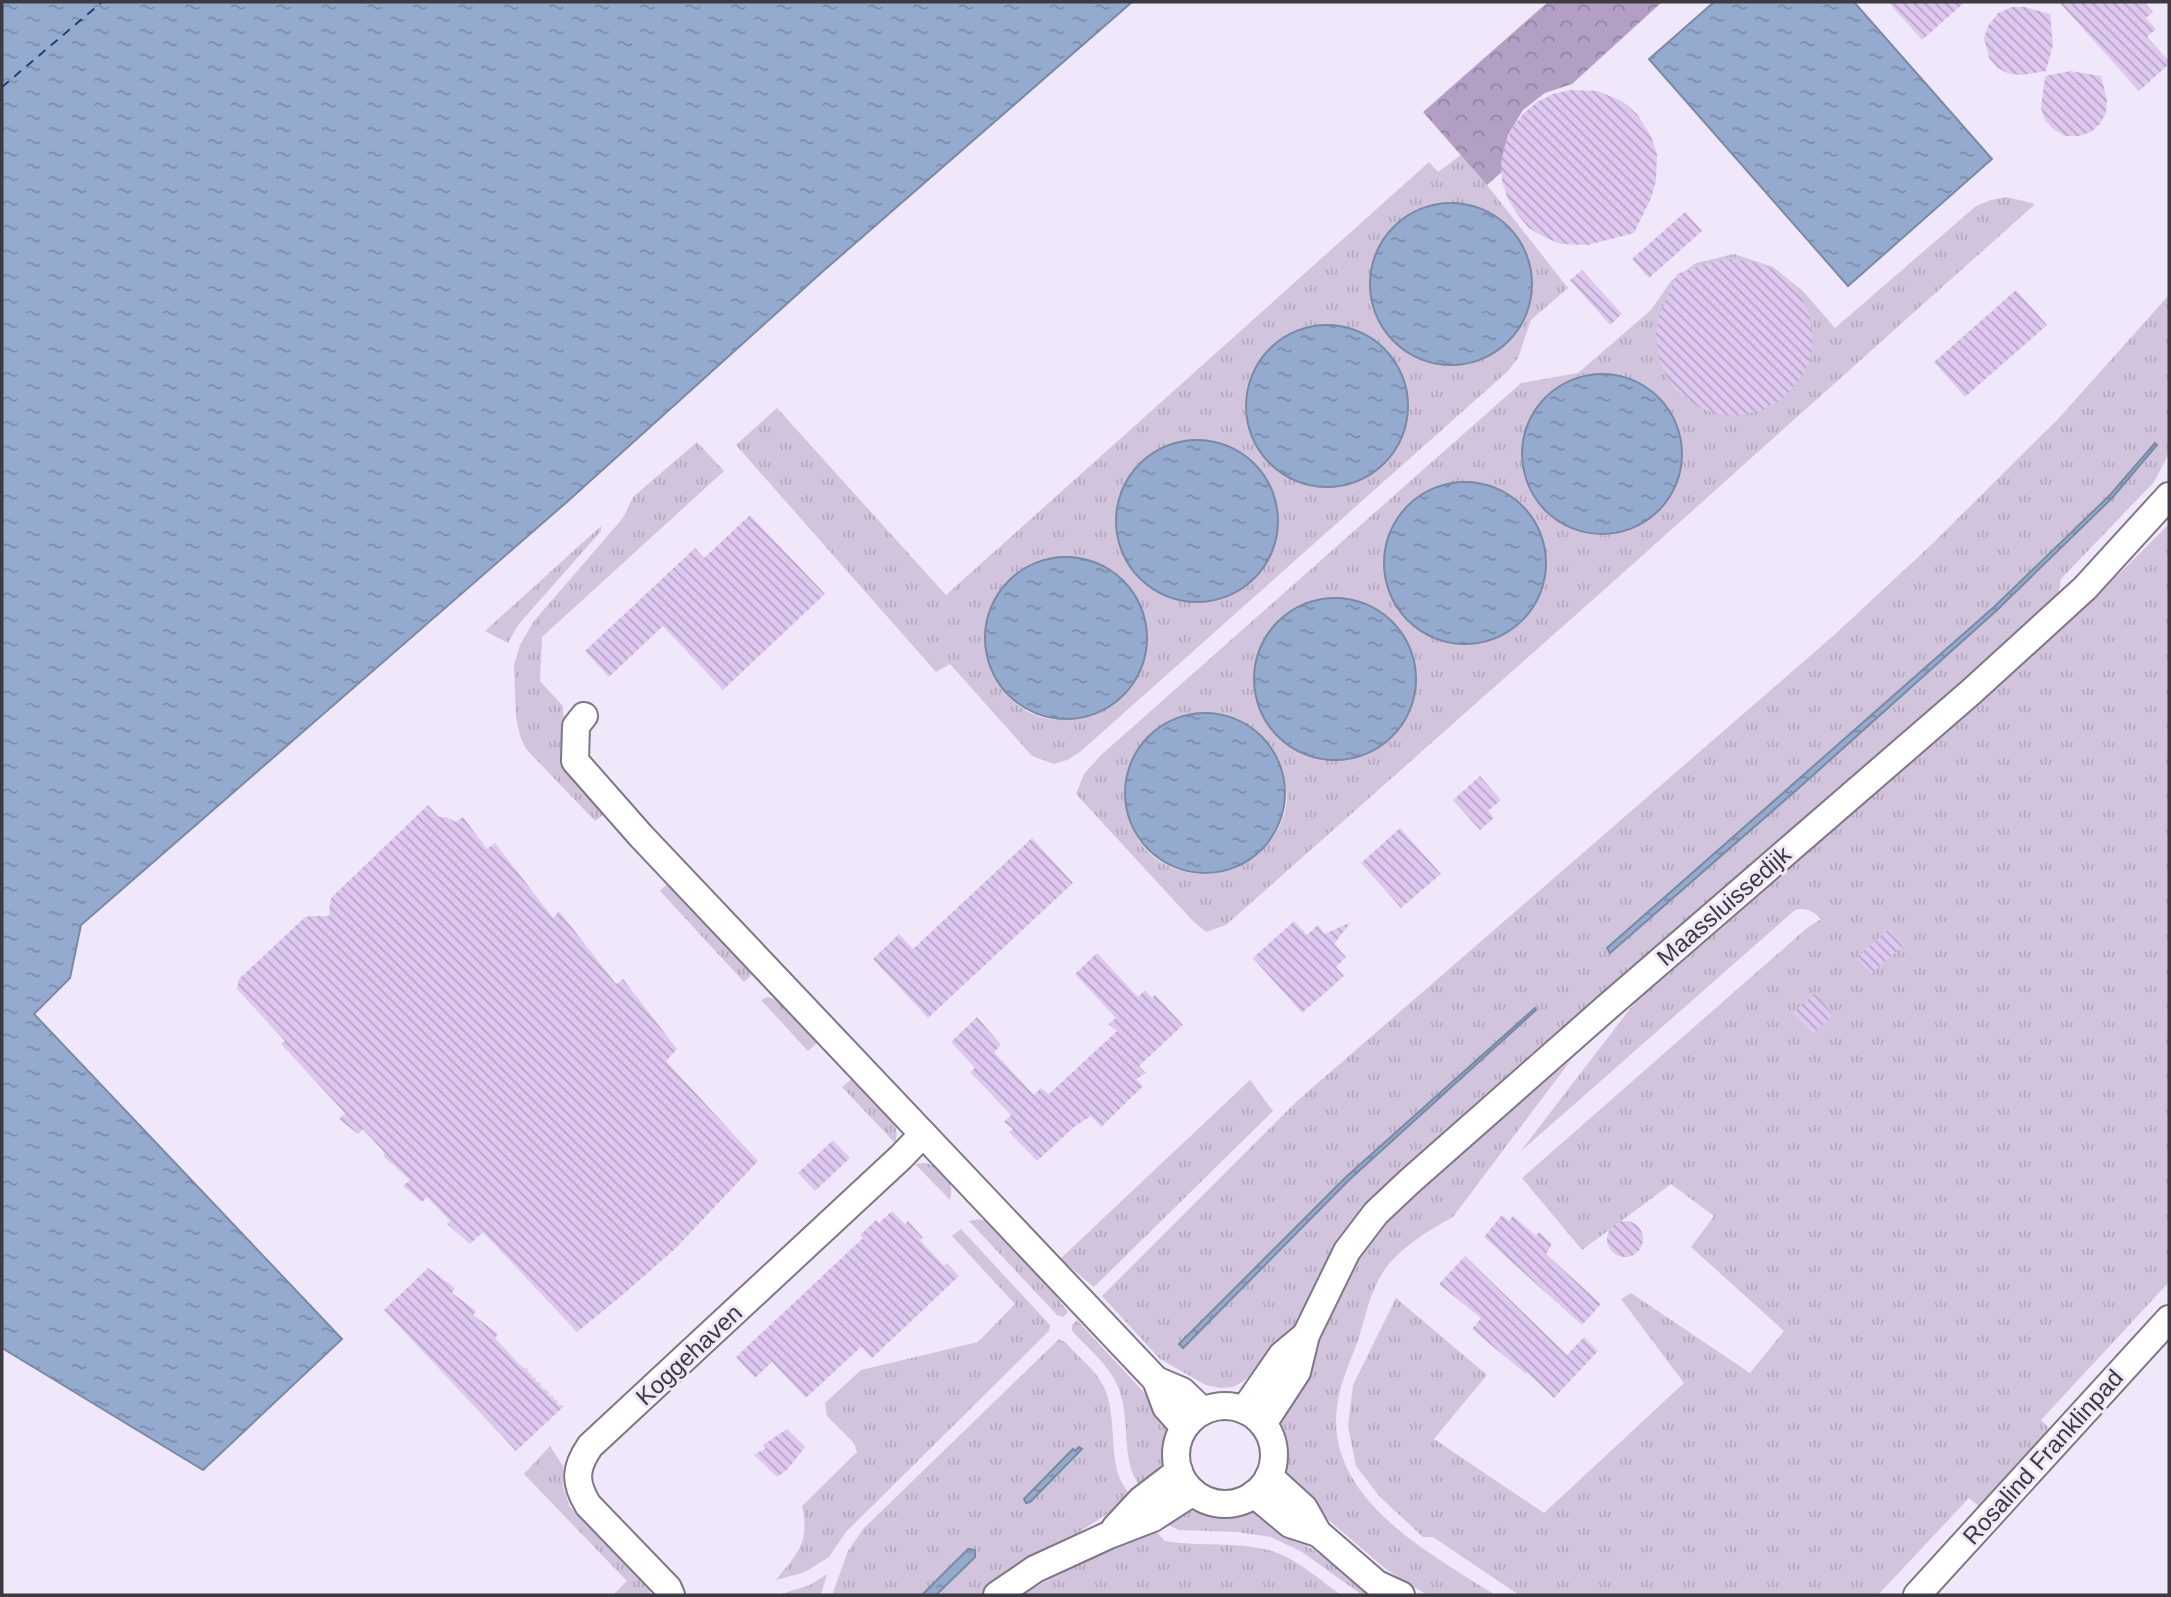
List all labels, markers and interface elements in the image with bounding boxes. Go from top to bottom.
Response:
street label: Maassluissedijk [1651,840,1797,971]
street label: Koggehaven [630,1299,747,1410]
street label: Rosalind Franklinpad [1957,1364,2128,1549]

